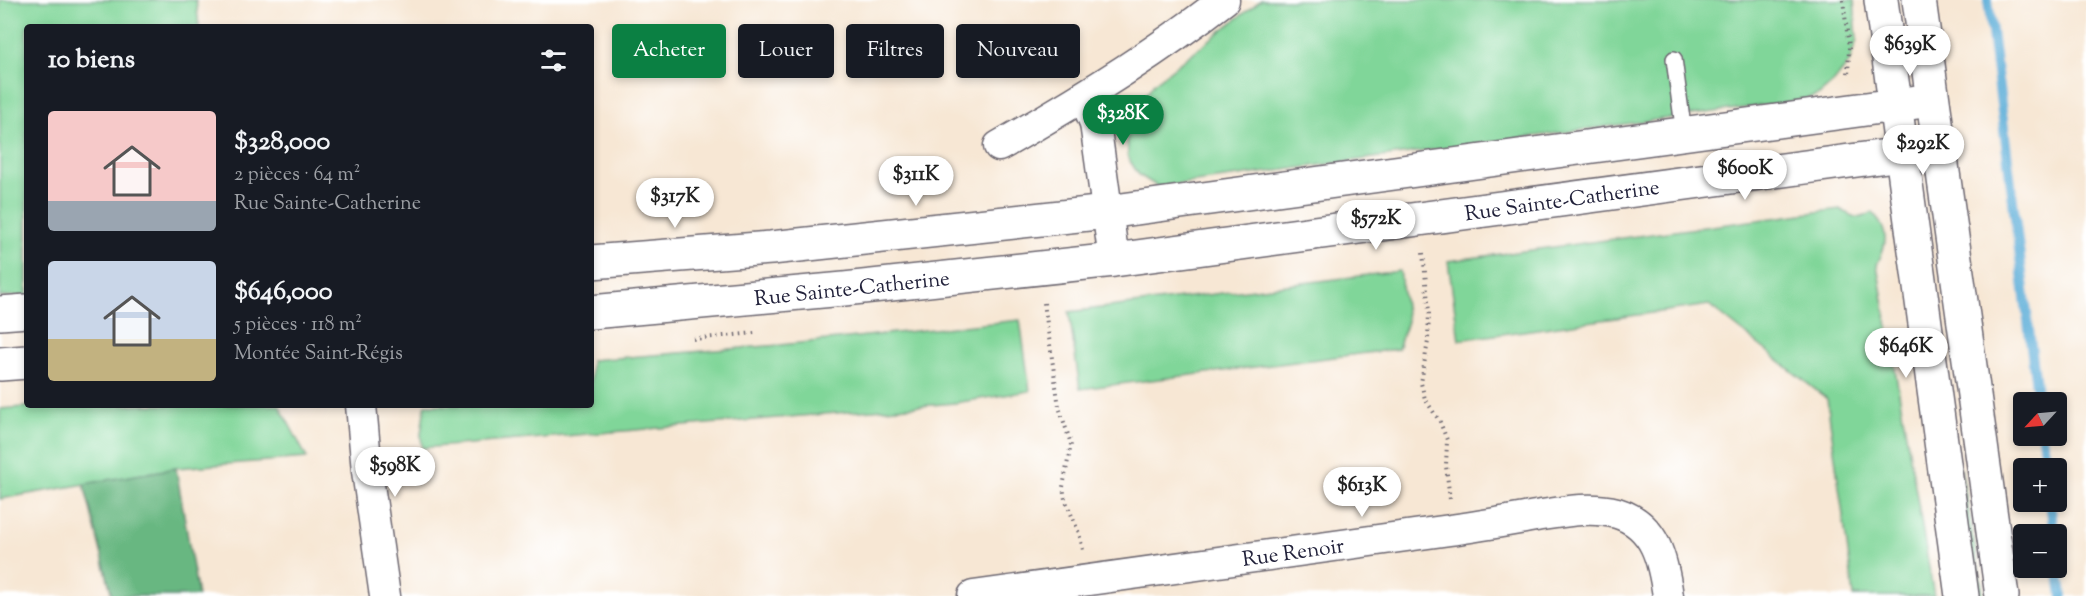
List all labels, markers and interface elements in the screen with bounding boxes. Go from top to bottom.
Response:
chip: Acheter [612,24,726,78]
chip: Louer [738,24,834,78]
chip: Filtres [846,24,944,78]
chip: Nouveau [956,24,1080,78]
pin: $639K [1868,26,1952,77]
text: $639K [1884,31,1936,60]
text: 10 biens [48,42,135,79]
icon: filters [537,44,570,77]
pin: $328K [1081,95,1165,146]
text: $328K [1097,100,1149,129]
text: $328,000 [234,124,330,161]
pin: $292K [1881,125,1965,176]
text: $292K [1896,130,1950,159]
icon: home [96,135,168,207]
pin: $600K [1703,150,1787,201]
text: $600K [1717,155,1773,184]
pin: $311K [874,156,958,207]
text: 2 pièces · 64 m² [234,161,361,190]
text: $311K [893,161,939,190]
street label: Rue Sainte-Catherine [1463,173,1662,230]
pin: $317K [633,178,717,229]
text: $317K [650,183,700,212]
text: Rue Sainte-Catherine [234,190,421,219]
pin: $572K [1334,200,1418,251]
text: $572K [1350,205,1402,234]
street label: Rue Sainte-Catherine [753,265,951,315]
text: $646,000 [234,274,333,311]
icon: home [96,285,168,357]
text: 5 pièces · 118 m² [234,311,362,340]
pin: $646K [1864,328,1948,379]
text: $646K [1879,333,1933,362]
text: Montée Saint-Régis [234,340,403,369]
north arrow [2013,392,2067,446]
map controls [2013,392,2067,578]
pin: $598K [353,447,437,498]
text: $598K [369,452,421,481]
button: + [2013,458,2067,512]
pin: $613K [1320,467,1404,518]
text: $613K [1337,472,1387,501]
button: − [2013,524,2067,578]
street label: Rue Renoir [1240,532,1346,576]

